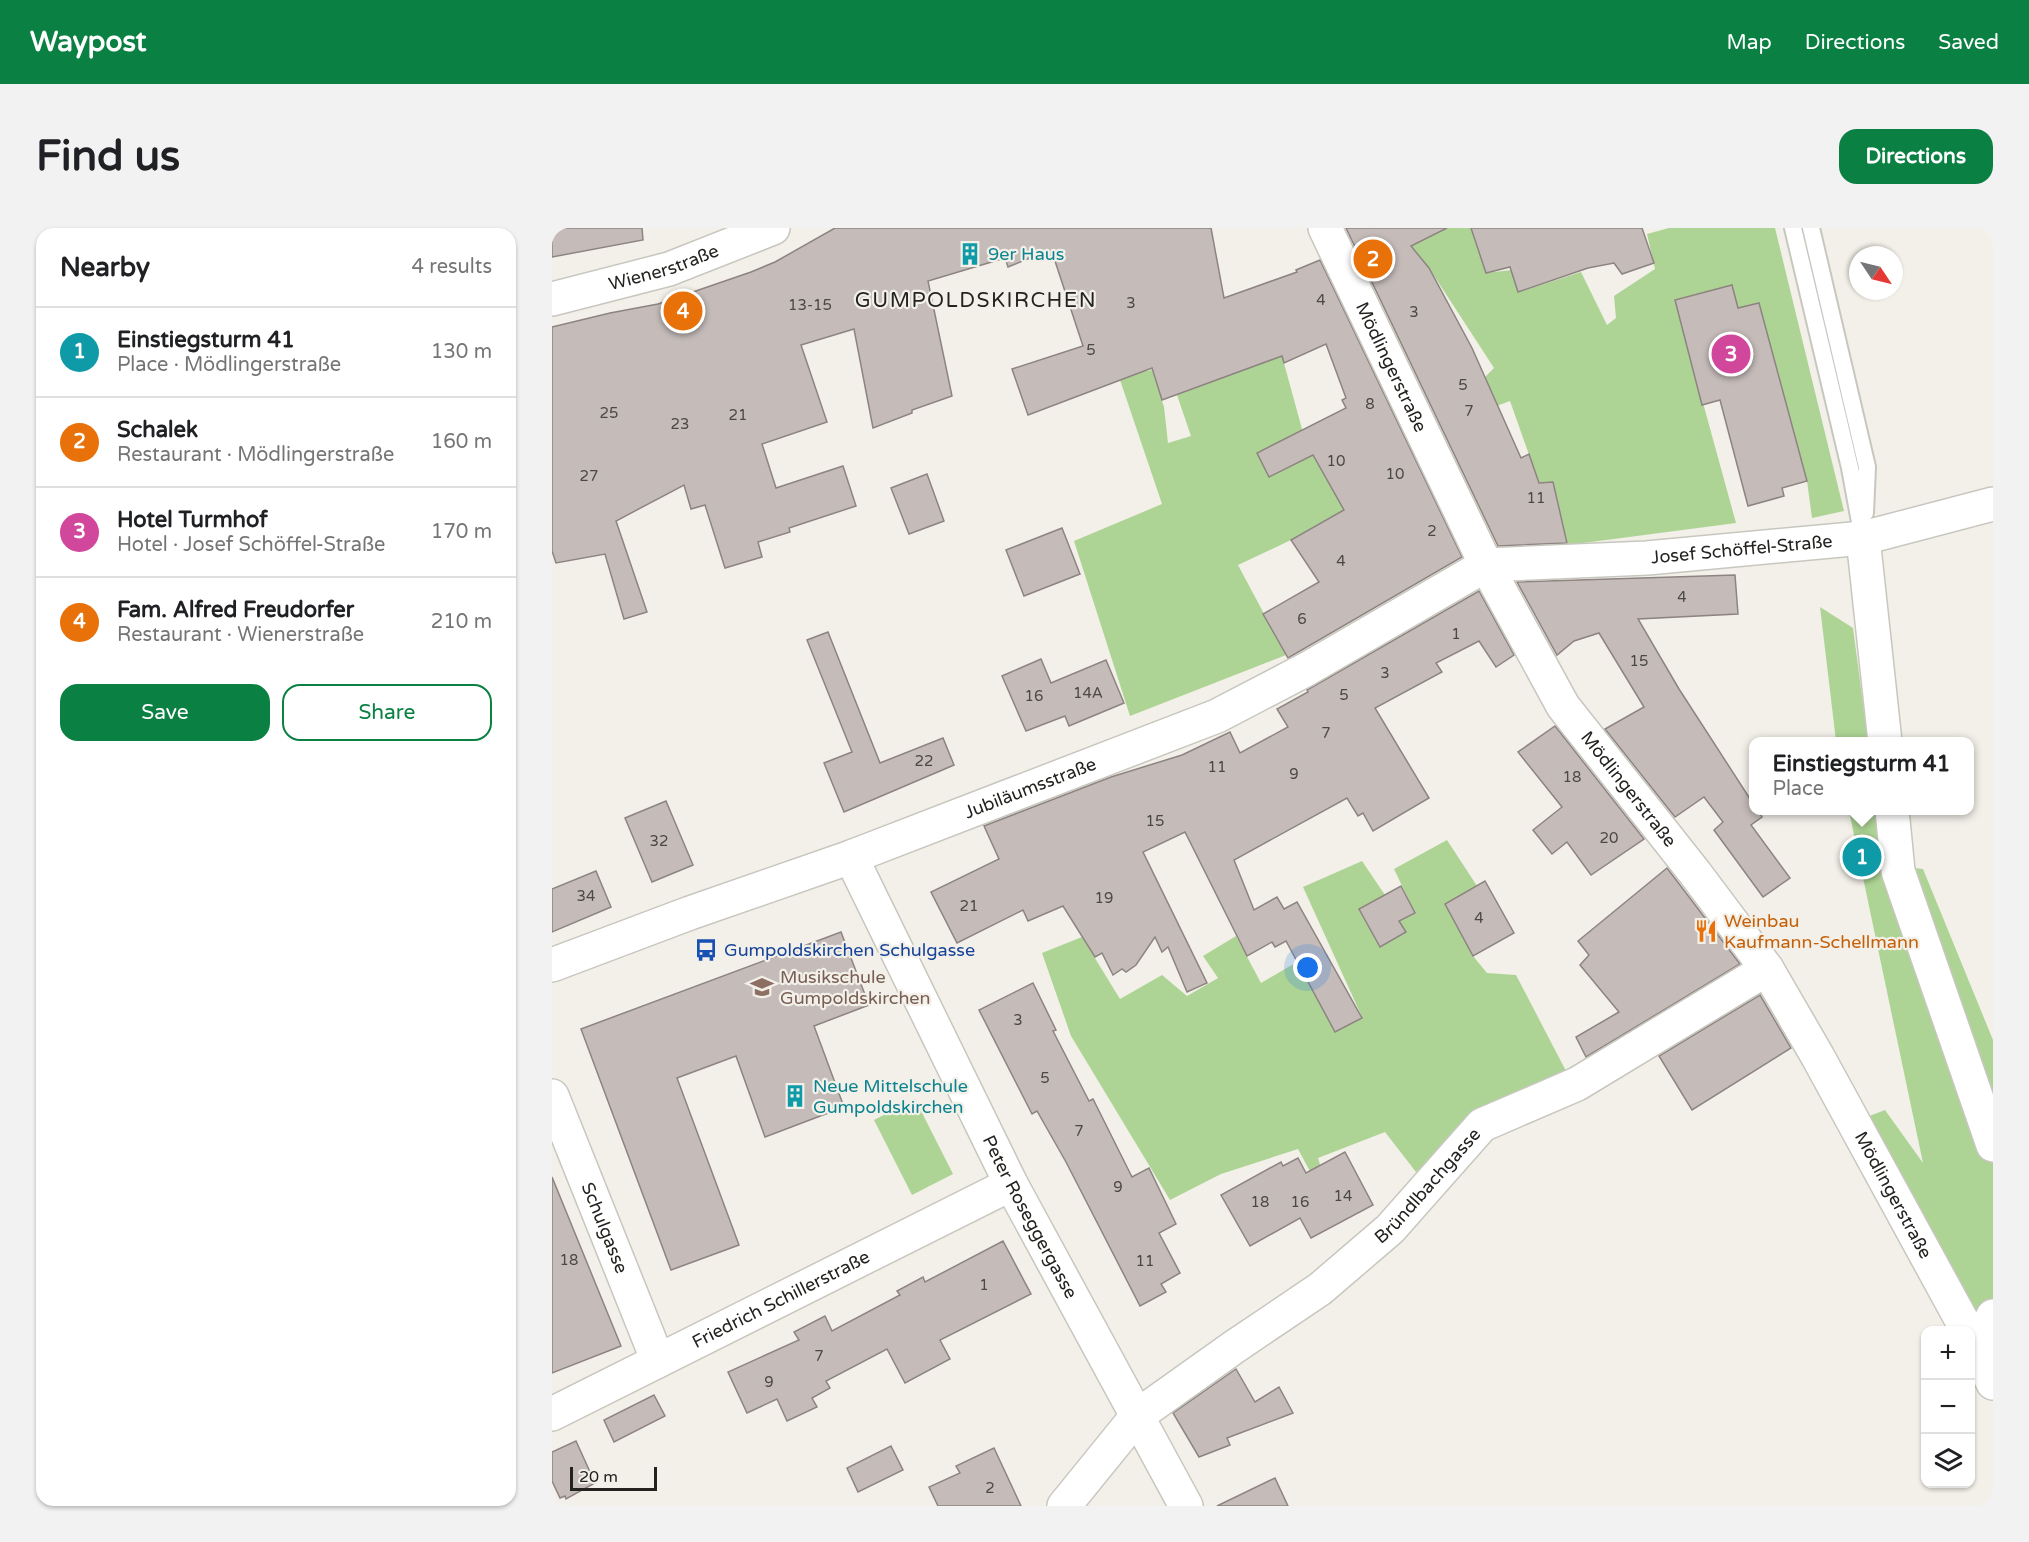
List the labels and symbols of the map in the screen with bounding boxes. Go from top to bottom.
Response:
pin: 2 [1354,237,1392,282]
street label: Wienerstraße [606,240,722,295]
building icon: 9er Haus [957,241,983,267]
place label: 9er Haus [988,243,1064,265]
north arrow [1849,246,1903,300]
pin: 4 [664,288,702,334]
district label: GUMPOLDSKIRCHEN [855,288,1097,313]
house number: 4 [1316,291,1326,309]
house number: 3 [1126,294,1136,312]
house number: 13-15 [788,296,832,314]
street label: Mödlingerstraße [1351,298,1432,436]
house number: 3 [1409,303,1419,321]
pin: 3 [1712,332,1750,376]
house number: 5 [1086,341,1096,359]
house number: 5 [1458,376,1468,394]
house number: 8 [1365,395,1375,413]
house number: 7 [1464,402,1474,420]
house number: 25 [600,404,618,422]
house number: 21 [729,406,747,424]
house number: 23 [671,415,689,433]
house number: 10 [1327,452,1345,470]
house number: 10 [1386,465,1404,483]
house number: 27 [580,467,598,485]
house number: 11 [1527,489,1545,507]
house number: 2 [1427,522,1437,540]
street label: Josef Schöffel-Straße [1650,530,1833,569]
house number: 4 [1336,552,1346,570]
house number: 4 [1677,588,1687,606]
house number: 6 [1297,610,1307,628]
house number: 1 [1451,625,1461,643]
house number: 15 [1630,652,1648,670]
house number: 3 [1380,664,1390,682]
house number: 14A [1073,684,1103,702]
house number: 5 [1339,686,1349,704]
house number: 16 [1025,687,1043,705]
house number: 7 [1321,724,1331,742]
street label: Mödlingerstraße [1576,727,1681,851]
house number: 22 [915,752,933,770]
street label: Jubiläumsstraße [961,753,1099,823]
house number: 11 [1208,758,1226,776]
house number: 9 [1289,765,1299,783]
house number: 18 [1563,768,1581,786]
house number: 15 [1146,812,1164,830]
house number: 20 [1600,829,1618,847]
house number: 32 [650,832,668,850]
pin: 1 [1842,834,1882,880]
house number: 34 [577,887,595,905]
house number: 19 [1095,889,1113,907]
house number: 21 [960,897,978,915]
house number: 4 [1474,909,1484,927]
place label: Weinbau Kaufmann-Schellmann [1724,910,1919,953]
restaurant icon: Weinbau Kaufmann-Schellmann [1693,918,1719,944]
bus stop icon: Gumpoldskirchen Schulgasse [693,937,719,963]
place label: Gumpoldskirchen Schulgasse [724,939,975,961]
your location [1293,953,1322,982]
place label: Musikschule Gumpoldskirchen [780,966,931,1009]
school or university icon: Musikschule Gumpoldskirchen [749,974,775,1000]
house number: 3 [1013,1011,1023,1029]
house number: 5 [1040,1069,1050,1087]
place label: Neue Mittelschule Gumpoldskirchen [813,1075,968,1118]
building icon: Neue Mittelschule Gumpoldskirchen [782,1083,808,1109]
house number: 7 [1074,1122,1084,1140]
street label: Bründlbachgasse [1370,1123,1485,1248]
street label: Mödlingerstraße [1850,1128,1937,1262]
street label: Peter Roseggergasse [978,1132,1082,1302]
house number: 9 [1113,1178,1123,1196]
street label: Schulgasse [577,1179,633,1277]
house number: 14 [1334,1187,1352,1205]
house number: 18 [1251,1193,1269,1211]
house number: 16 [1291,1193,1309,1211]
street label: Friedrich Schillerstraße [688,1246,873,1353]
house number: 18 [560,1251,578,1269]
house number: 11 [1136,1252,1154,1270]
house number: 1 [979,1276,989,1294]
house number: 7 [814,1347,824,1365]
house number: 9 [764,1373,774,1391]
scale bar [570,1464,657,1492]
house number: 2 [985,1479,995,1497]

